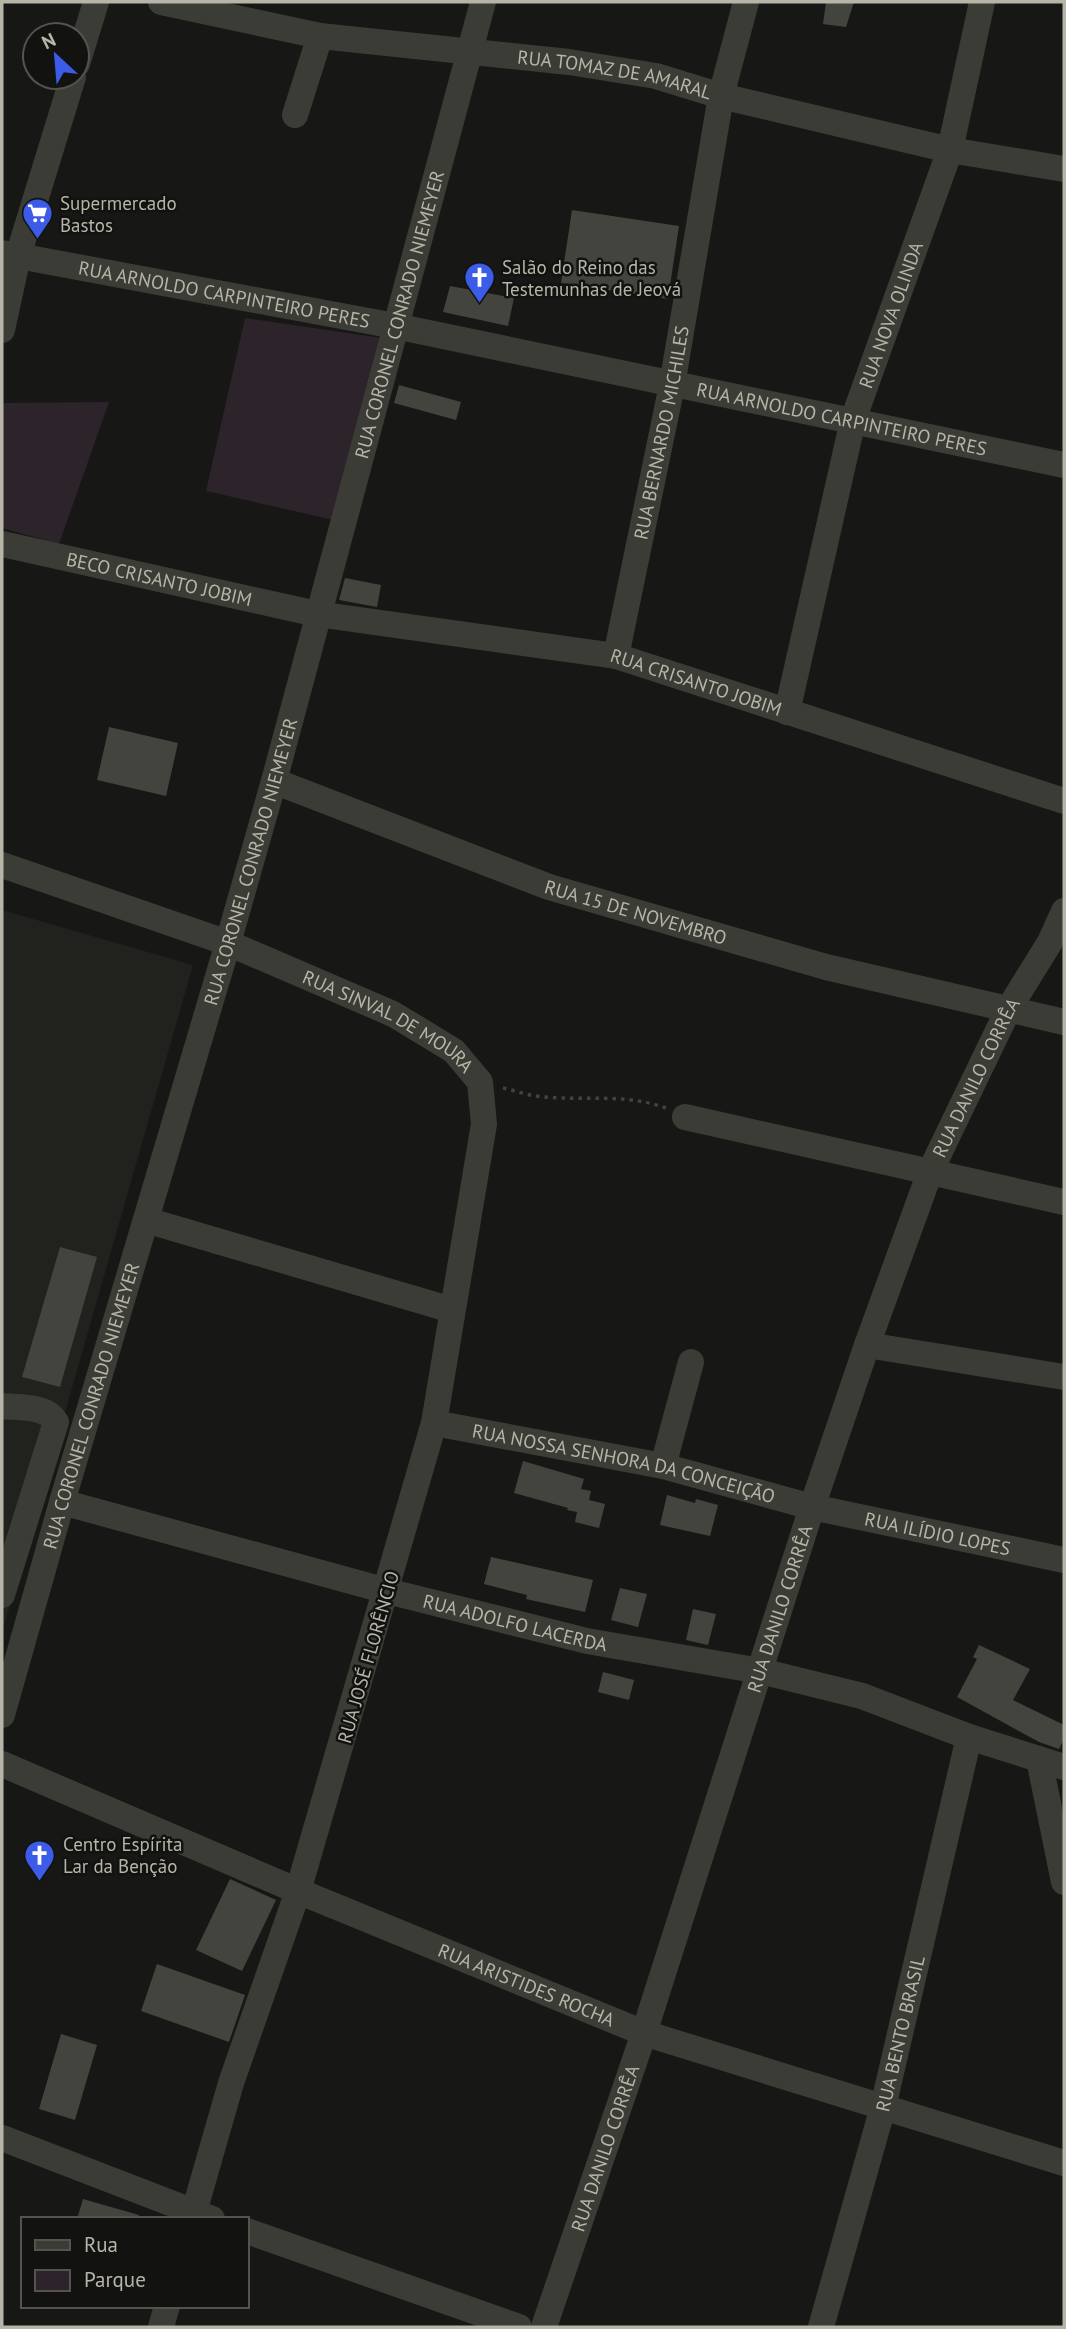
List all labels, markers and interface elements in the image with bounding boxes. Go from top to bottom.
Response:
north arrow [21,21,91,91]
text: N [38,27,59,54]
street label: RUA TOMAZ DE AMARAL [516,45,715,105]
street label: RUA CORONEL CONRADO NIEMEYER [349,168,449,461]
place label: Supermercado Bastos [60,191,177,237]
supermarket icon: Supermercado Bastos [20,197,54,241]
street label: RUA NOVA OLINDA [853,238,928,391]
street label: RUA ARNOLDO CARPINTEIRO PERES [76,255,372,333]
place label: Salão do Reino das Testemunhas de Jeová [502,255,681,301]
church icon: Salão do Reino das Testemunhas de Jeová [462,261,496,305]
street label: RUA BERNARDO MICHILES [628,324,694,542]
street label: RUA ARNOLDO CARPINTEIRO PERES [694,377,989,461]
street label: BECO CRISANTO JOBIM [64,547,254,611]
street label: RUA CRISANTO JOBIM [608,643,785,721]
street label: RUA CORONEL CONRADO NIEMEYER [198,715,302,1008]
street label: RUA 15 DE NOVEMBRO [542,874,730,950]
street label: RUA SINVAL DE MOURA [299,965,479,1077]
street label: RUA DANILO CORRÊA [927,993,1025,1161]
street label: RUA CORONEL CONRADO NIEMEYER [37,1259,145,1552]
street label: RUA NOSSA SENHORA DA CONCEIÇÃO [470,1418,778,1508]
street label: RUA ILÍDIO LOPES [863,1506,1013,1560]
street label: RUA DANILO CORRÊA [742,1522,818,1695]
street label: RUA JOSÉ FLORÊNCIO [332,1568,404,1746]
street label: RUA ADOLFO LACERDA [421,1588,609,1656]
place label: Centro Espírita Lar da Benção [63,1832,182,1878]
church icon: Centro Espírita Lar da Benção [23,1838,57,1882]
street label: RUA ARISTIDES ROCHA [435,1938,618,2032]
street label: RUA BENTO BRASIL [870,1953,930,2114]
street label: RUA DANILO CORRÊA [565,2062,644,2235]
legend [21,2217,248,2308]
text: Rua [84,2231,118,2258]
text: Parque [84,2266,146,2293]

